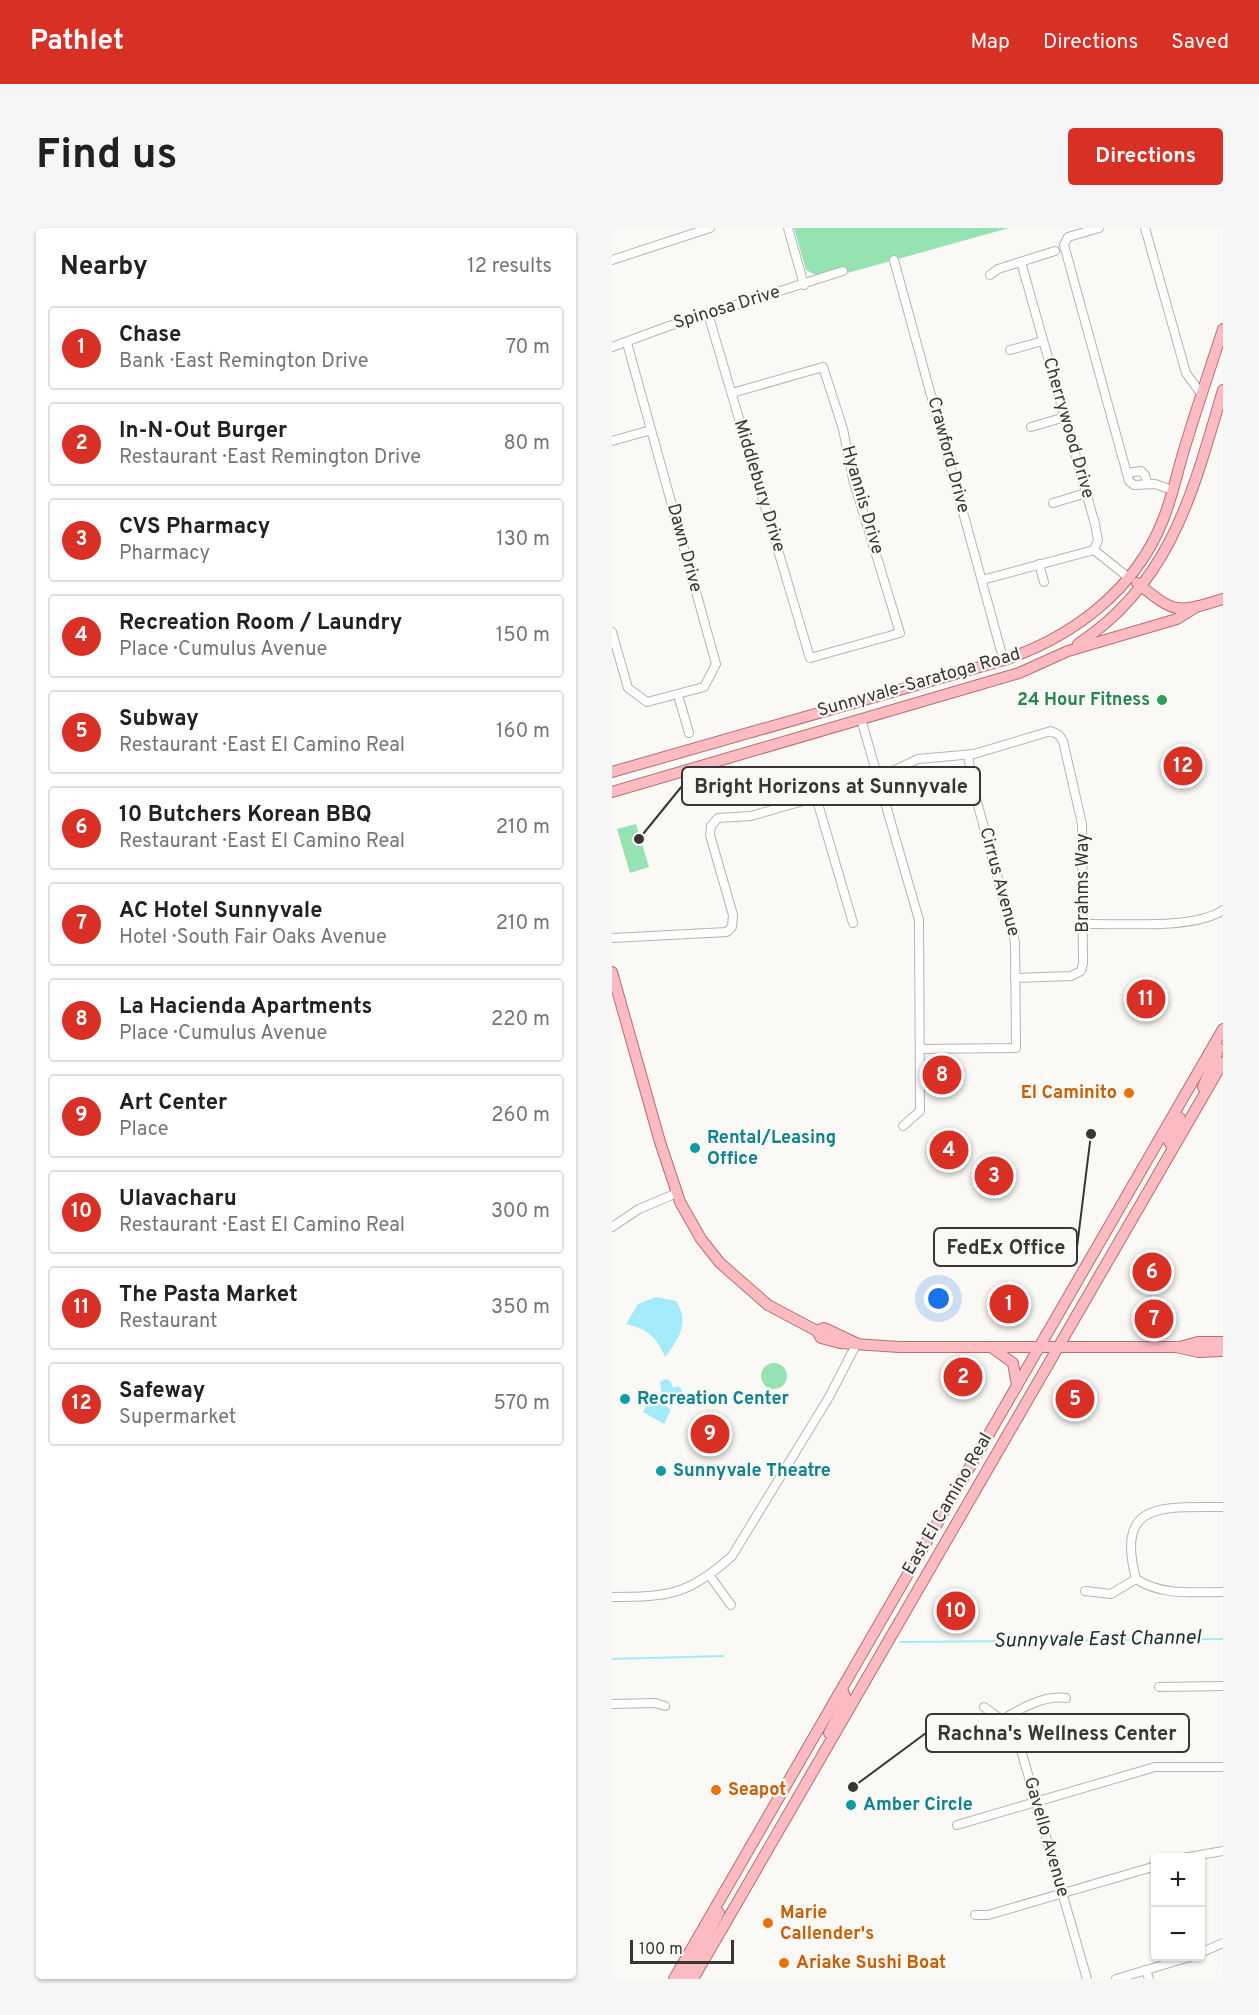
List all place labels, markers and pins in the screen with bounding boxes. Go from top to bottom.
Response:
place label: 24 Hour Fitness [1017,689,1150,712]
marker: 24 Hour Fitness [1155,693,1169,707]
pin: 12 [1164,744,1202,788]
callout: Bright Horizons at Sunnyvale [682,767,980,805]
pin: 11 [1126,976,1166,1022]
pin: 8 [922,1052,962,1098]
place label: El Caminito [1021,1082,1117,1105]
marker: El Caminito [1122,1086,1136,1100]
place label: Rental/Leasing Office [707,1127,836,1171]
pin: 4 [930,1128,968,1172]
marker: Rental/Leasing Office [688,1141,702,1155]
pin: 3 [974,1154,1013,1198]
callout: FedEx Office [934,1228,1077,1266]
pin: 6 [1132,1250,1172,1294]
pin: 1 [990,1282,1028,1326]
pin: 7 [1134,1296,1174,1342]
pin: 2 [944,1354,982,1400]
pin: 5 [1056,1376,1094,1422]
place label: Recreation Center [637,1388,790,1411]
marker: Recreation Center [618,1392,632,1406]
pin: 9 [690,1412,730,1456]
place label: Sunnyvale Theatre [673,1460,831,1483]
marker: Sunnyvale Theatre [654,1464,668,1478]
pin: 10 [936,1588,976,1634]
callout: Rachna's Wellness Center [926,1714,1189,1752]
place label: Seapot [728,1779,786,1802]
marker: Seapot [709,1783,723,1797]
place label: Amber Circle [863,1794,973,1817]
marker: Amber Circle [844,1798,858,1812]
place label: Marie Callender's [780,1902,874,1946]
marker: Marie Callender's [761,1916,775,1930]
place label: Ariake Sushi Boat [796,1952,946,1975]
marker: Ariake Sushi Boat [777,1956,791,1970]

